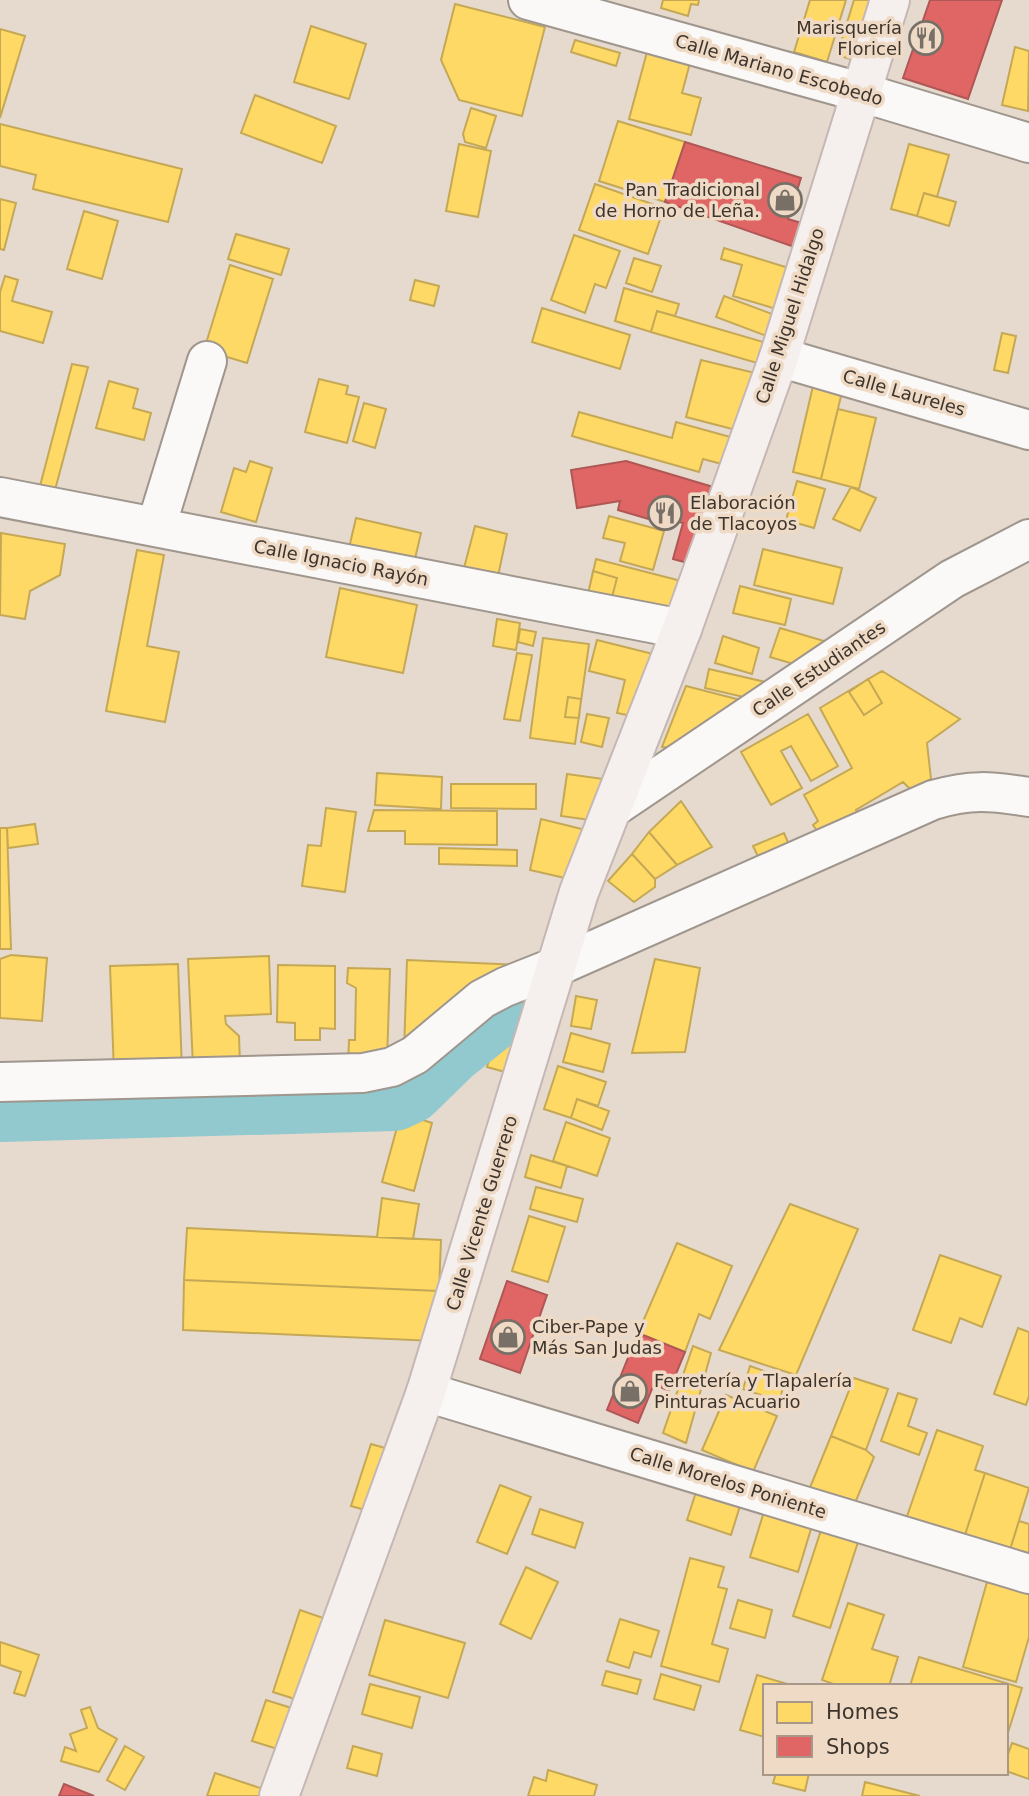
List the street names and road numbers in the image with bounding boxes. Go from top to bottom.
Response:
street label: Calle Mariano Escobedo [673,30,885,109]
street label: Calle Miguel Hidalgo [751,225,828,407]
street label: Calle Laureles [840,365,968,420]
street label: Calle Ignacio Rayón [252,535,430,590]
street label: Calle Estudiantes [748,616,889,721]
street label: Calle Vicente Guerrero [442,1113,521,1313]
street label: Calle Morelos Poniente [627,1443,829,1522]

